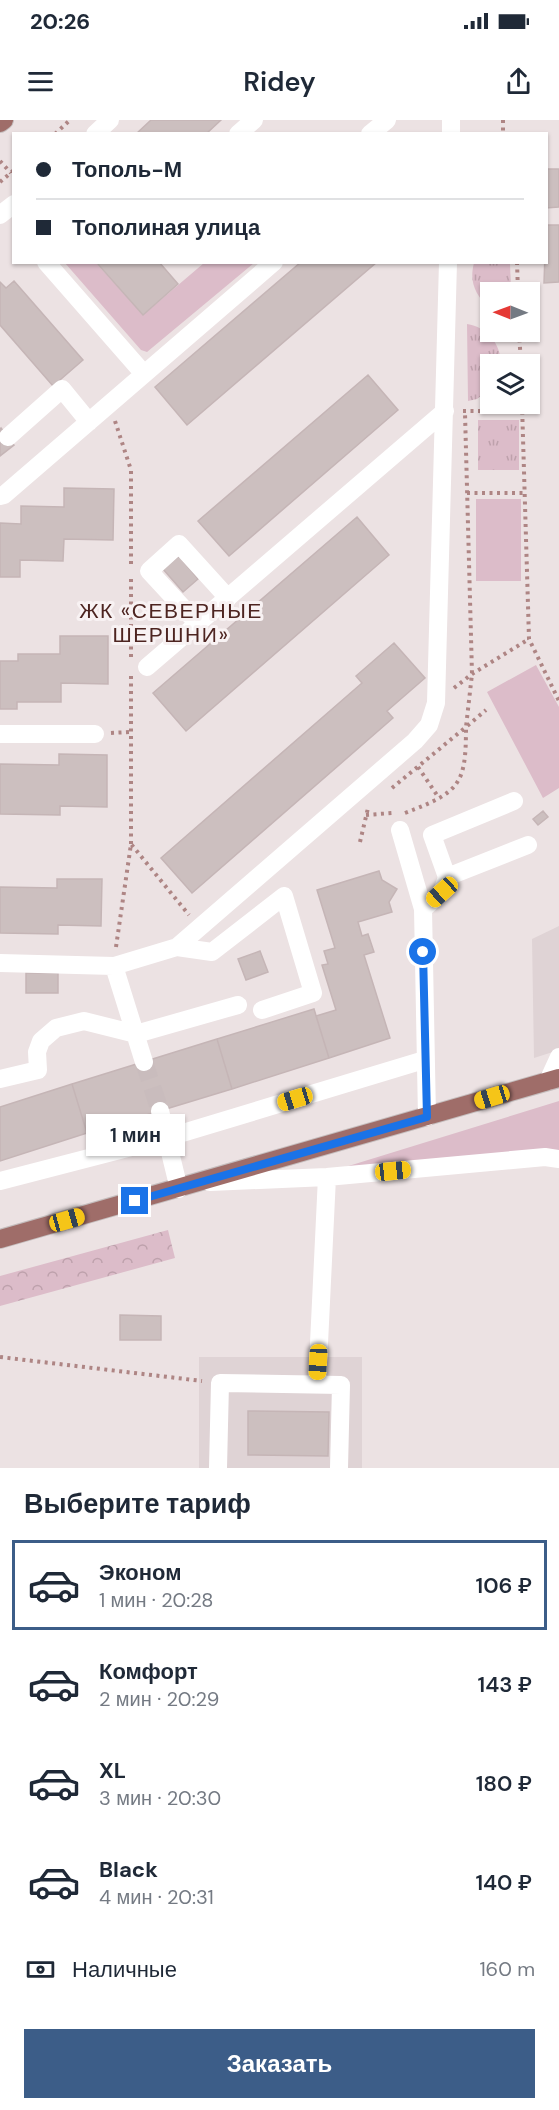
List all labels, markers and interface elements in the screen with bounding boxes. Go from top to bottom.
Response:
text: 20:26 [30,7,90,36]
text: Ridey [243,64,316,99]
icon: menu [24,65,57,98]
icon: share [502,65,535,98]
text: Тополь-М [72,155,182,184]
text: Тополиная улица [72,213,260,242]
north arrow [480,282,540,342]
map controls [480,282,540,414]
button: layers [480,354,540,414]
district label: ЖК «СЕВЕРНЫЕ ШЕРШНИ» [79,597,263,649]
car [423,873,461,911]
route start [409,938,436,965]
car [472,1083,512,1111]
car [275,1085,315,1113]
callout: 1 мин [86,1114,184,1156]
text: 1 мин [110,1122,161,1148]
car [374,1160,412,1182]
route end [121,1187,148,1214]
car [47,1206,87,1234]
car [308,1344,328,1380]
text: Выберите тариф [24,1486,251,1521]
icon: car [27,1558,81,1612]
text: Эконом [99,1558,182,1587]
text: 106 ₽ [476,1571,532,1600]
text: 1 мин · 20:28 [99,1587,214,1613]
icon: car [27,1657,81,1711]
text: Комфорт [99,1657,198,1686]
text: 143 ₽ [478,1670,532,1699]
text: 2 мин · 20:29 [99,1686,219,1712]
icon: car [27,1756,81,1810]
text: XL [99,1756,126,1785]
text: 180 ₽ [476,1769,532,1798]
text: 3 мин · 20:30 [99,1785,221,1811]
icon: car [27,1855,81,1909]
text: Black [99,1855,158,1884]
text: 140 ₽ [475,1868,532,1897]
text: 4 мин · 20:31 [99,1884,214,1910]
icon: cash [24,1953,57,1986]
text: Наличные [72,1955,177,1984]
text: 160 m [479,1956,535,1982]
button: Заказать [24,2029,535,2098]

